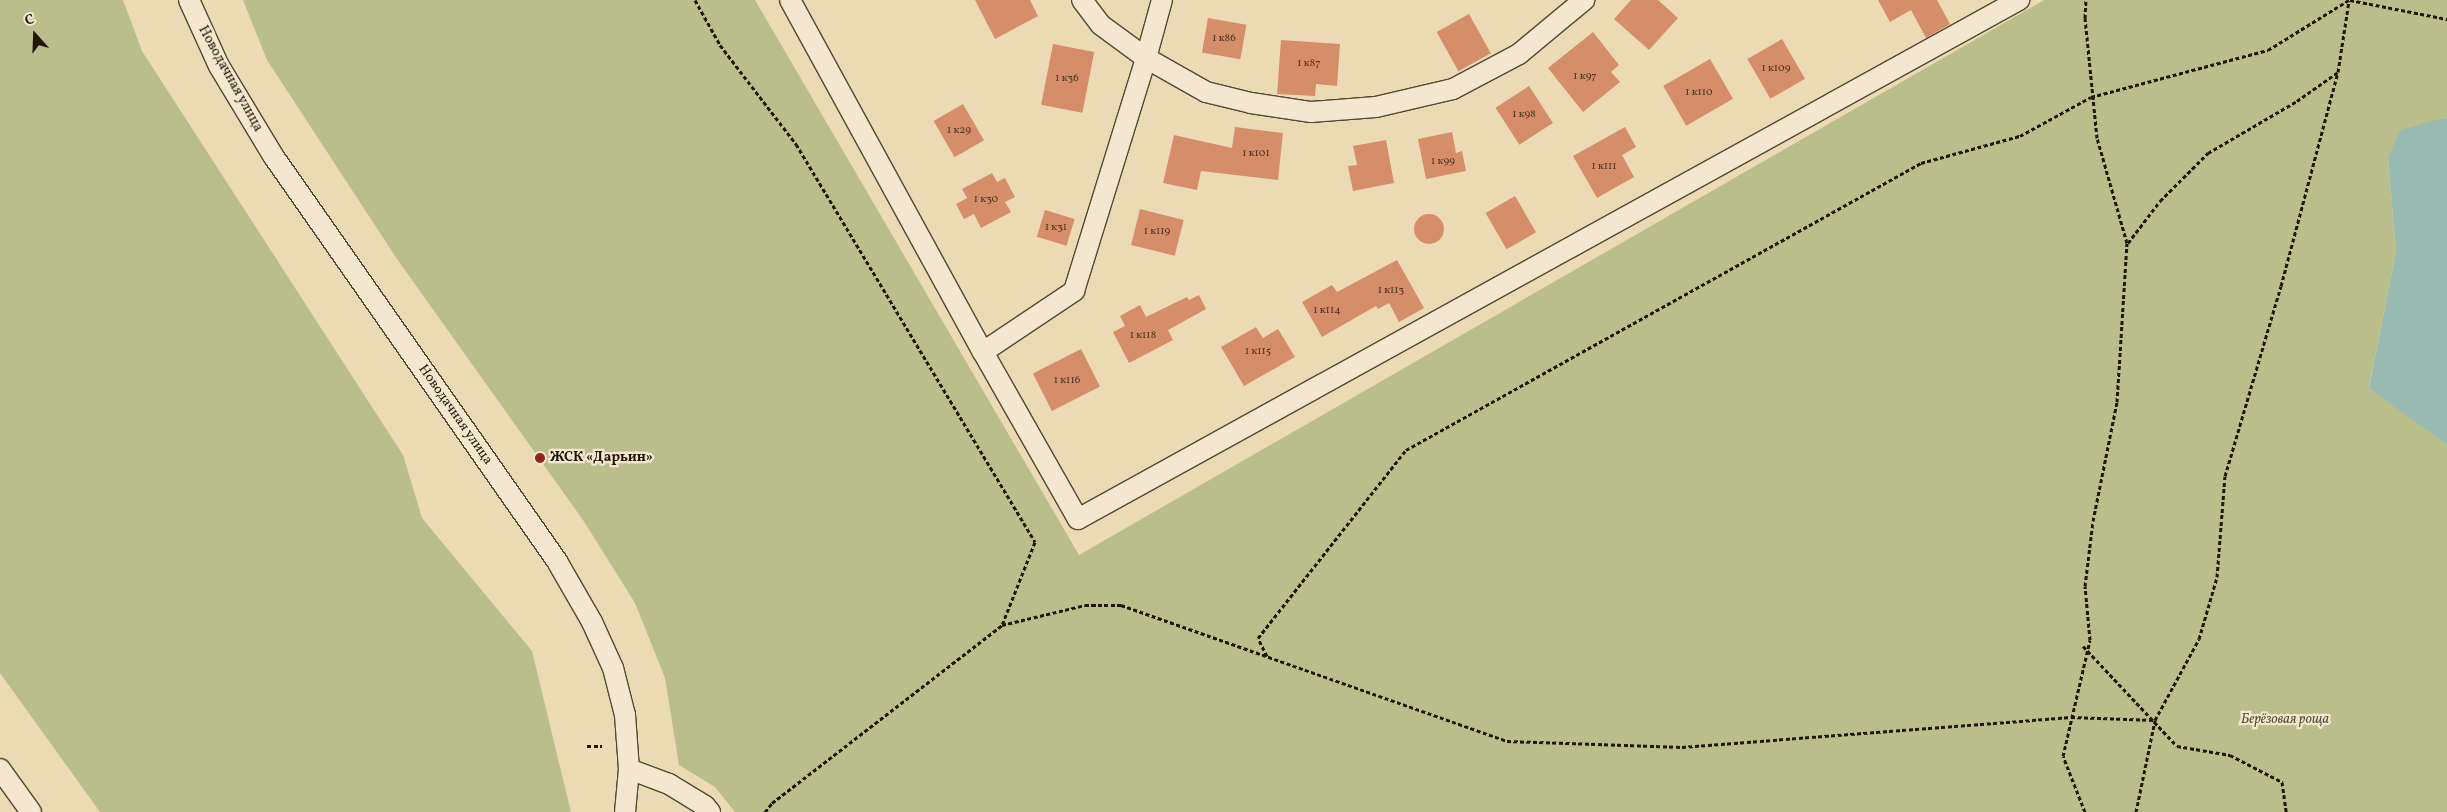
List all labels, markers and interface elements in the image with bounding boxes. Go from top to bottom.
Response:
north arrow [10,10,60,60]
text: С [22,10,37,31]
street label: Новодачная улица [194,23,266,135]
house number: 1 к86 [1212,32,1236,46]
house number: 1 к87 [1297,57,1321,71]
house number: 1 к109 [1761,62,1791,76]
house number: 1 к97 [1573,70,1597,84]
house number: 1 к36 [1055,72,1079,86]
house number: 1 к110 [1685,86,1713,100]
house number: 1 к98 [1512,108,1536,122]
house number: 1 к29 [947,124,971,138]
house number: 1 к101 [1242,147,1270,161]
house number: 1 к99 [1431,155,1455,169]
house number: 1 к111 [1591,160,1617,174]
house number: 1 к30 [974,193,998,207]
house number: 1 к31 [1045,221,1067,235]
house number: 1 к119 [1144,225,1170,239]
house number: 1 к113 [1378,284,1404,298]
house number: 1 к114 [1313,304,1341,318]
house number: 1 к118 [1130,329,1156,343]
house number: 1 к115 [1245,345,1271,359]
street label: Новодачная улица [414,361,496,469]
house number: 1 к116 [1054,374,1080,388]
place label: ЖСК «Дарьин» [550,450,653,466]
marker: ЖСК «Дарьин» [534,452,546,464]
park label: Берёзовая роща [2241,712,2329,728]

